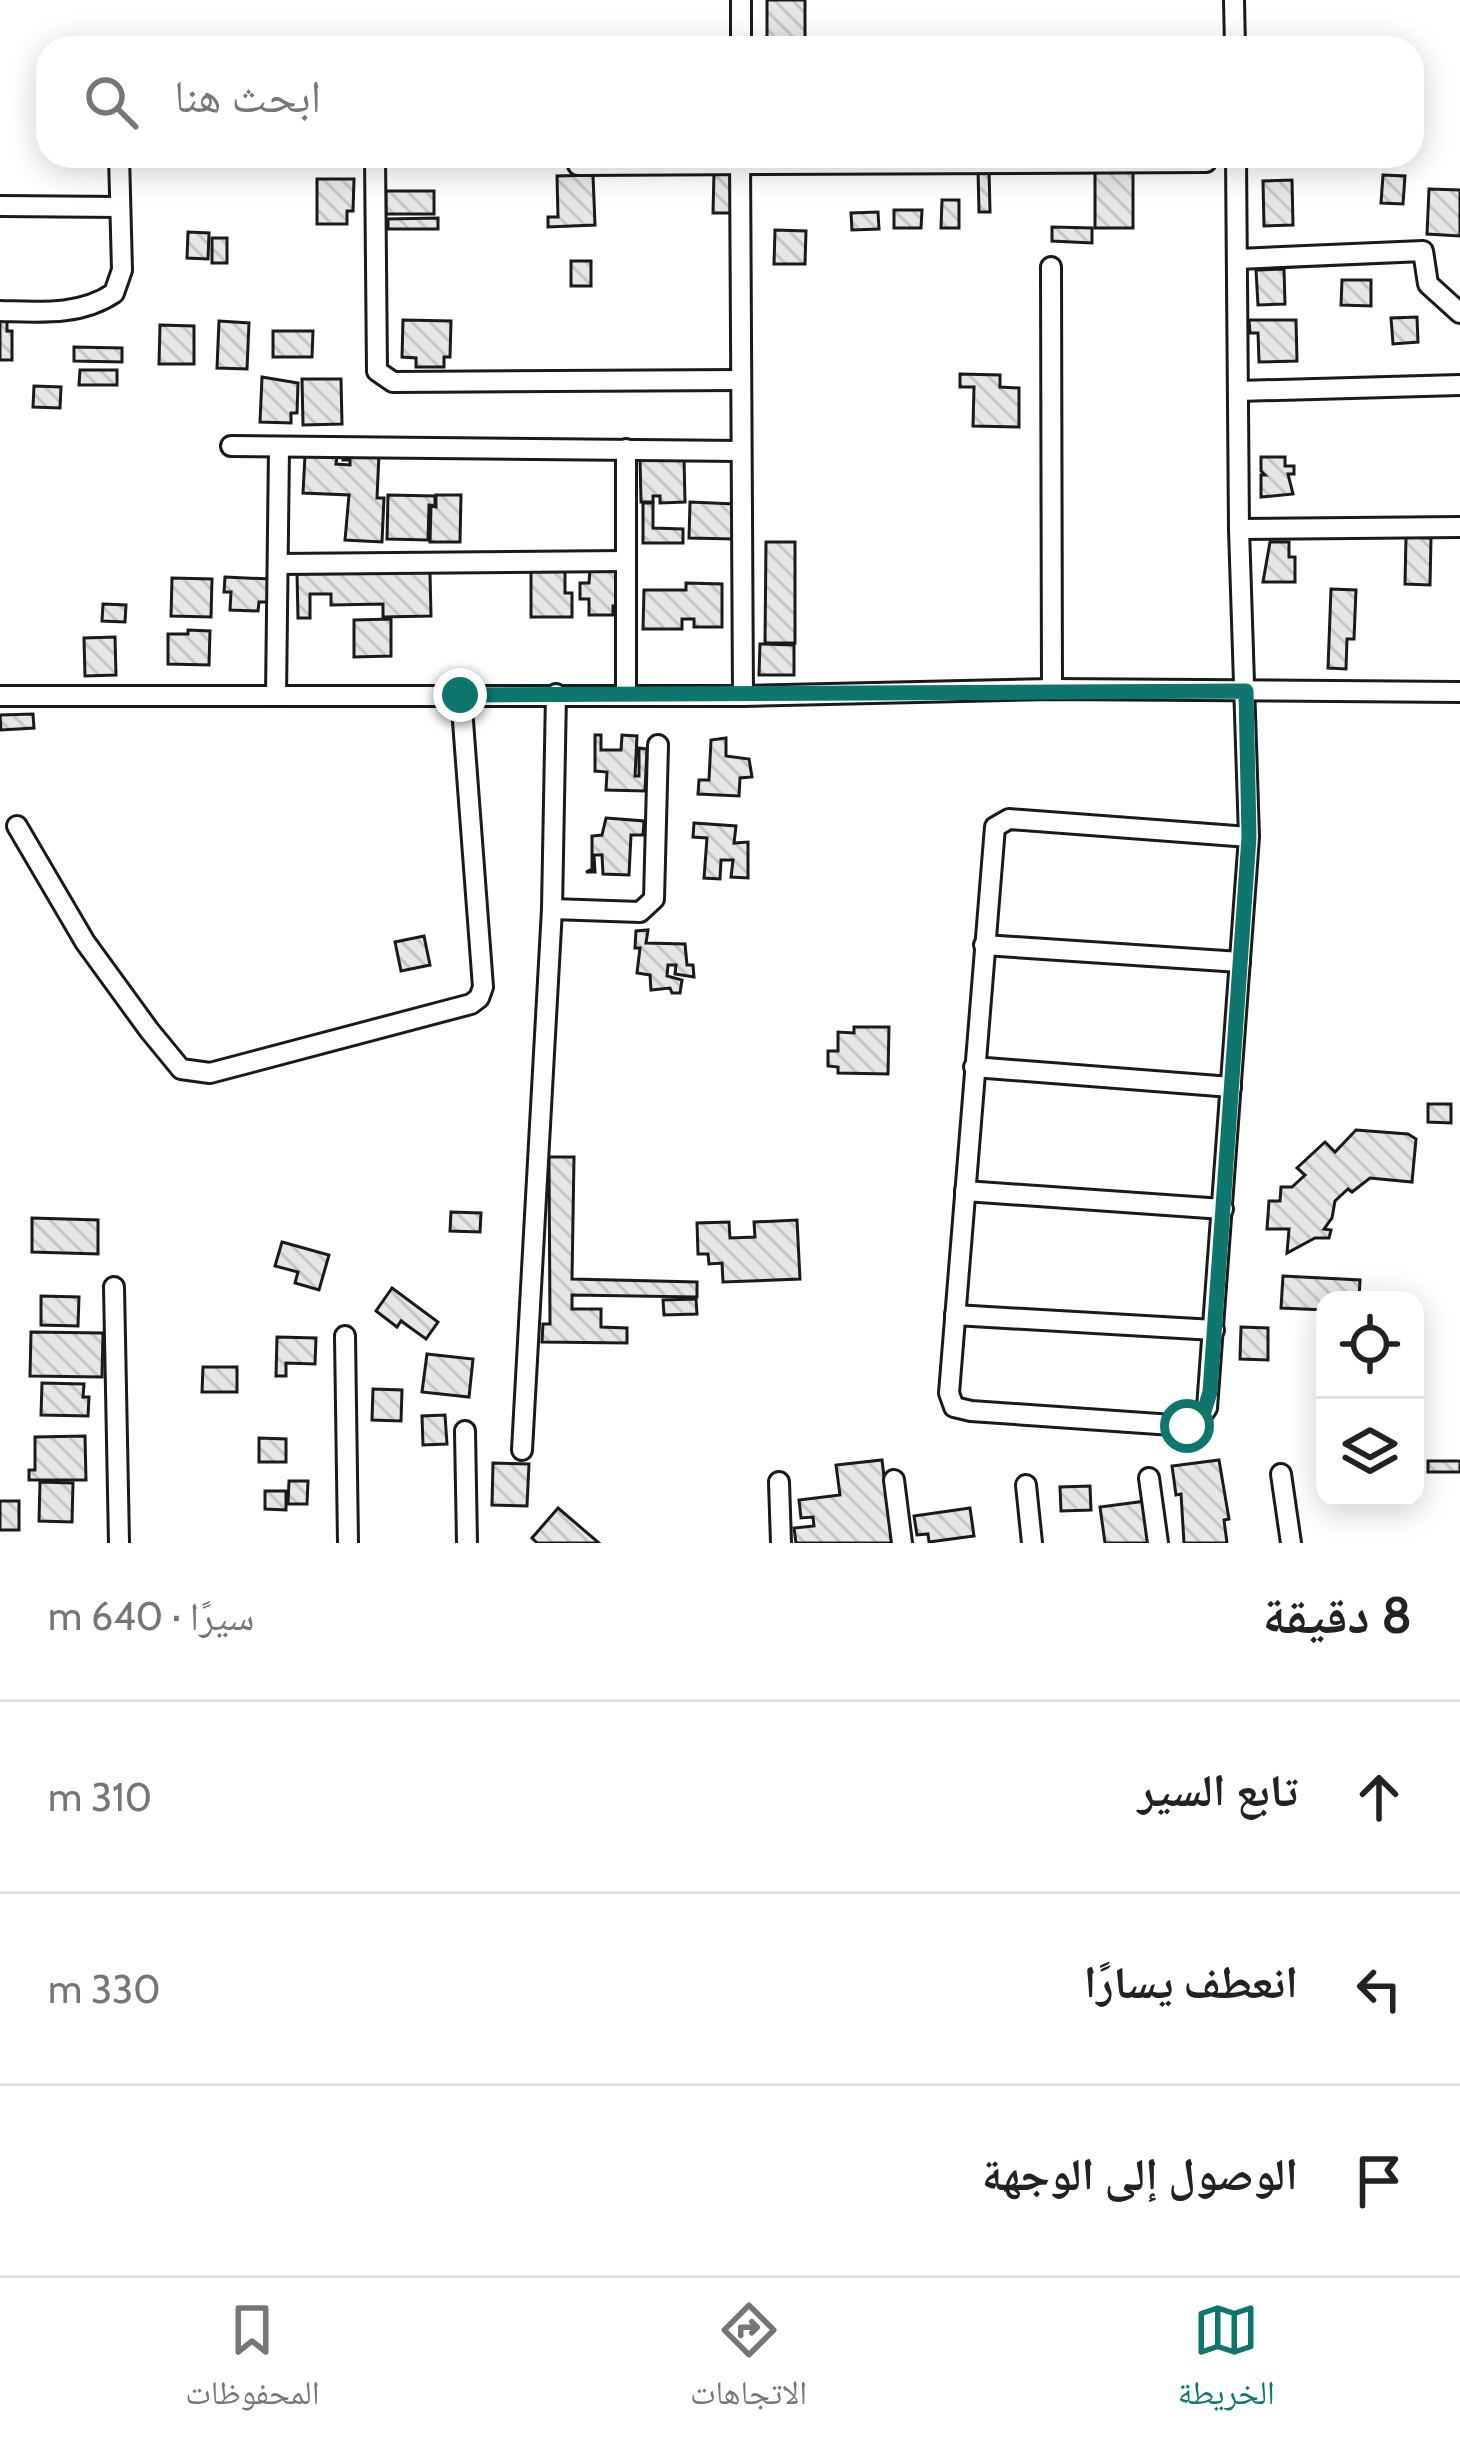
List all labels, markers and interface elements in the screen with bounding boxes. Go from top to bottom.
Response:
search box [36,36,1424,168]
icon: search [78,69,144,135]
text: ابحث هنا [174,69,321,123]
route end [433,668,487,722]
map controls [1316,1291,1424,1507]
button: locate [1316,1291,1424,1399]
route start [1160,1399,1214,1453]
button: layers [1316,1399,1424,1507]
text: 8 دقيقة [1263,1584,1412,1646]
text: سيرًا · 640 m [48,1592,254,1640]
text: تابع السير [1138,1763,1298,1817]
icon: ahead [1346,1764,1412,1830]
text: 310 m [48,1773,152,1821]
text: انعطف يسارًا [1084,1955,1298,2009]
icon: left [1346,1956,1412,2022]
text: 330 m [48,1965,160,2013]
text: الوصول إلى الوجهة [982,2147,1298,2201]
icon: arrive [1346,2148,1412,2214]
tab: المحفوظات [185,2297,320,2425]
tab: الاتجاهات [690,2297,807,2425]
tab: الخريطة [1178,2297,1275,2425]

